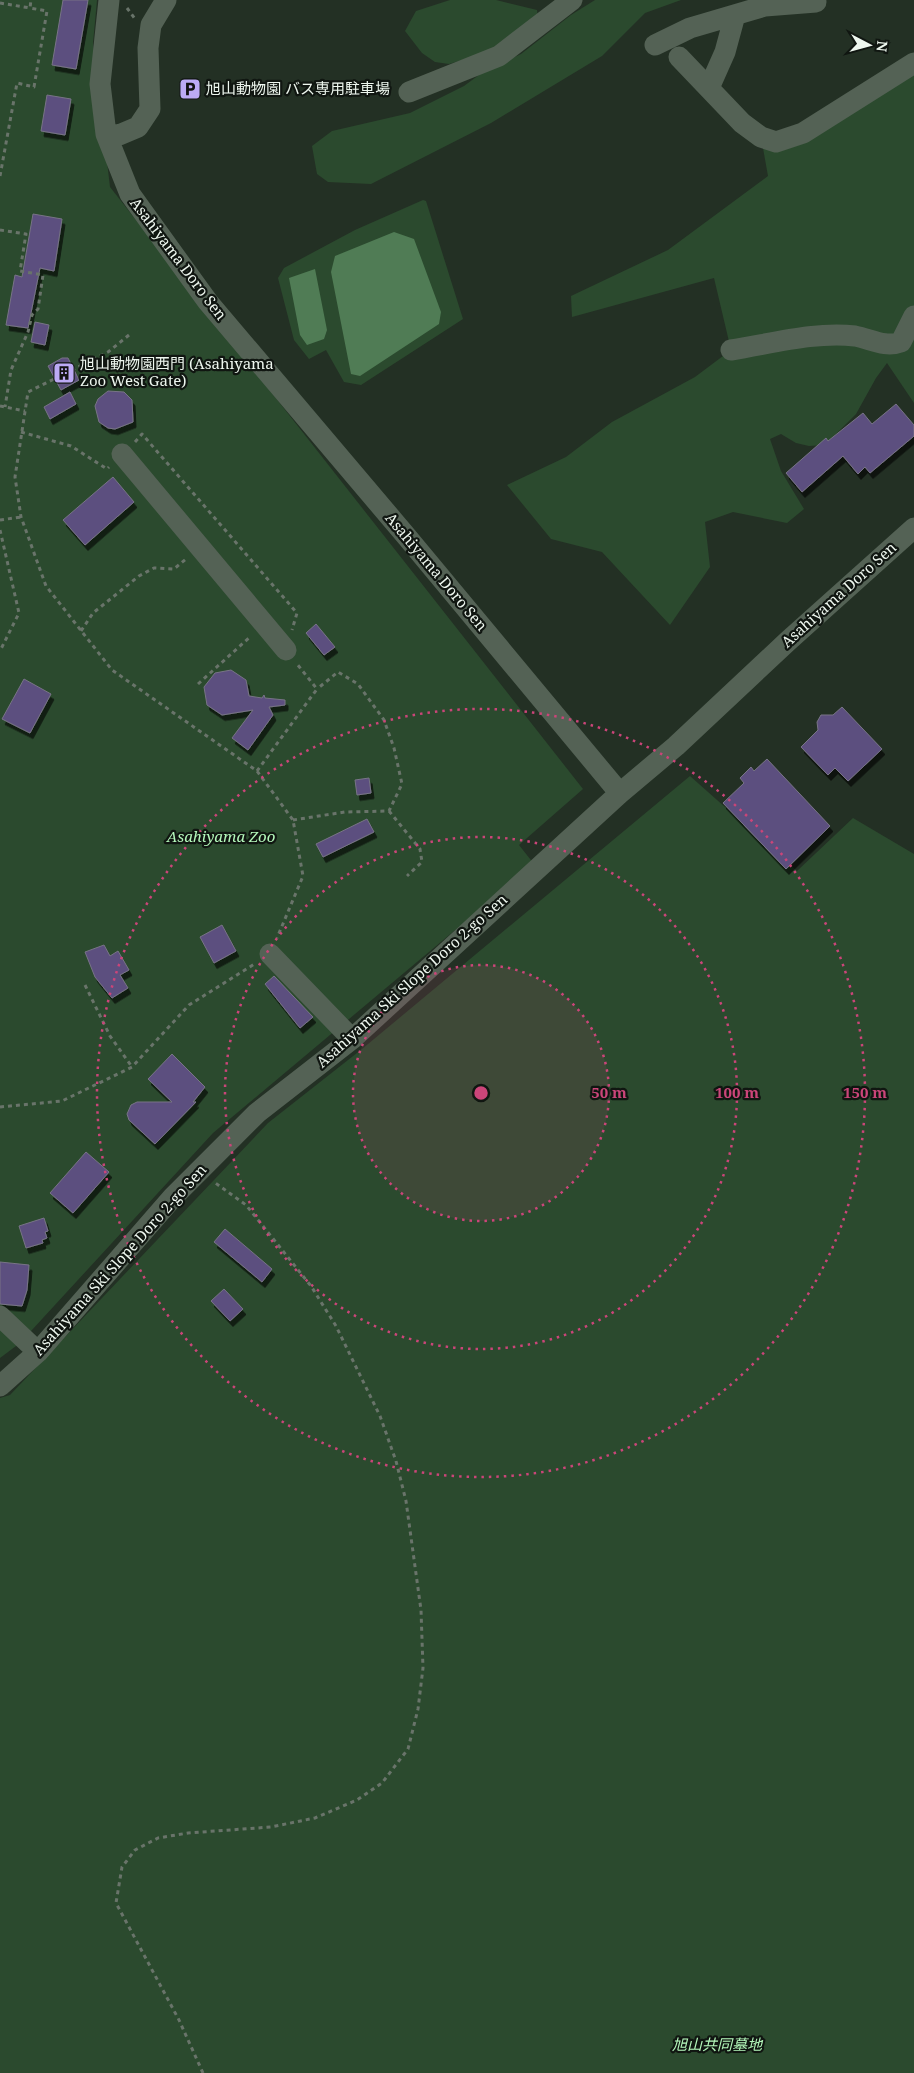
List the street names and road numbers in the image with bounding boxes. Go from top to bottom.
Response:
street label: Asahiyama Doro Sen [126,193,232,324]
street label: Asahiyama Doro Sen [381,508,492,635]
street label: Asahiyama Doro Sen [776,537,900,651]
street label: Asahiyama Ski Slope Doro 2-go Sen [312,889,511,1071]
street label: Asahiyama Ski Slope Doro 2-go Sen [28,1159,211,1359]

